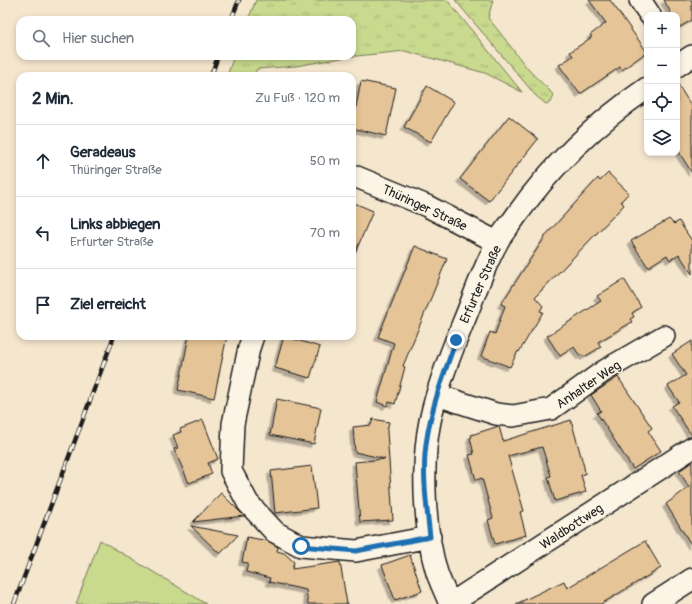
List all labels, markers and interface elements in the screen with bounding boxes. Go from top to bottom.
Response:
map controls [644,12,680,156]
button: + [644,12,680,48]
search box [16,16,356,60]
icon: search [30,27,52,49]
text: Hier suchen [62,29,134,48]
button: − [644,48,680,84]
button: locate [644,84,680,120]
text: 2 Min. [32,88,74,109]
text: Zu Fuß · 120 m [255,90,340,106]
button: layers [644,120,680,156]
text: Geradeaus [70,143,136,162]
icon: ahead [32,150,54,172]
text: 50 m [310,153,340,169]
text: Thüringer Straße [70,162,162,178]
street label: Thüringer Straße [380,181,470,235]
text: Links abbiegen [70,215,161,234]
icon: left [32,222,54,244]
text: 70 m [310,225,340,241]
text: Erfurter Straße [70,234,153,250]
street label: Erfurter Straße [457,242,505,326]
icon: arrive [32,294,54,316]
text: Ziel erreicht [70,295,146,314]
route end [447,331,465,349]
street label: Anhalter Weg [553,357,624,412]
street label: Waldbottweg [537,500,607,553]
route start [292,537,310,555]

